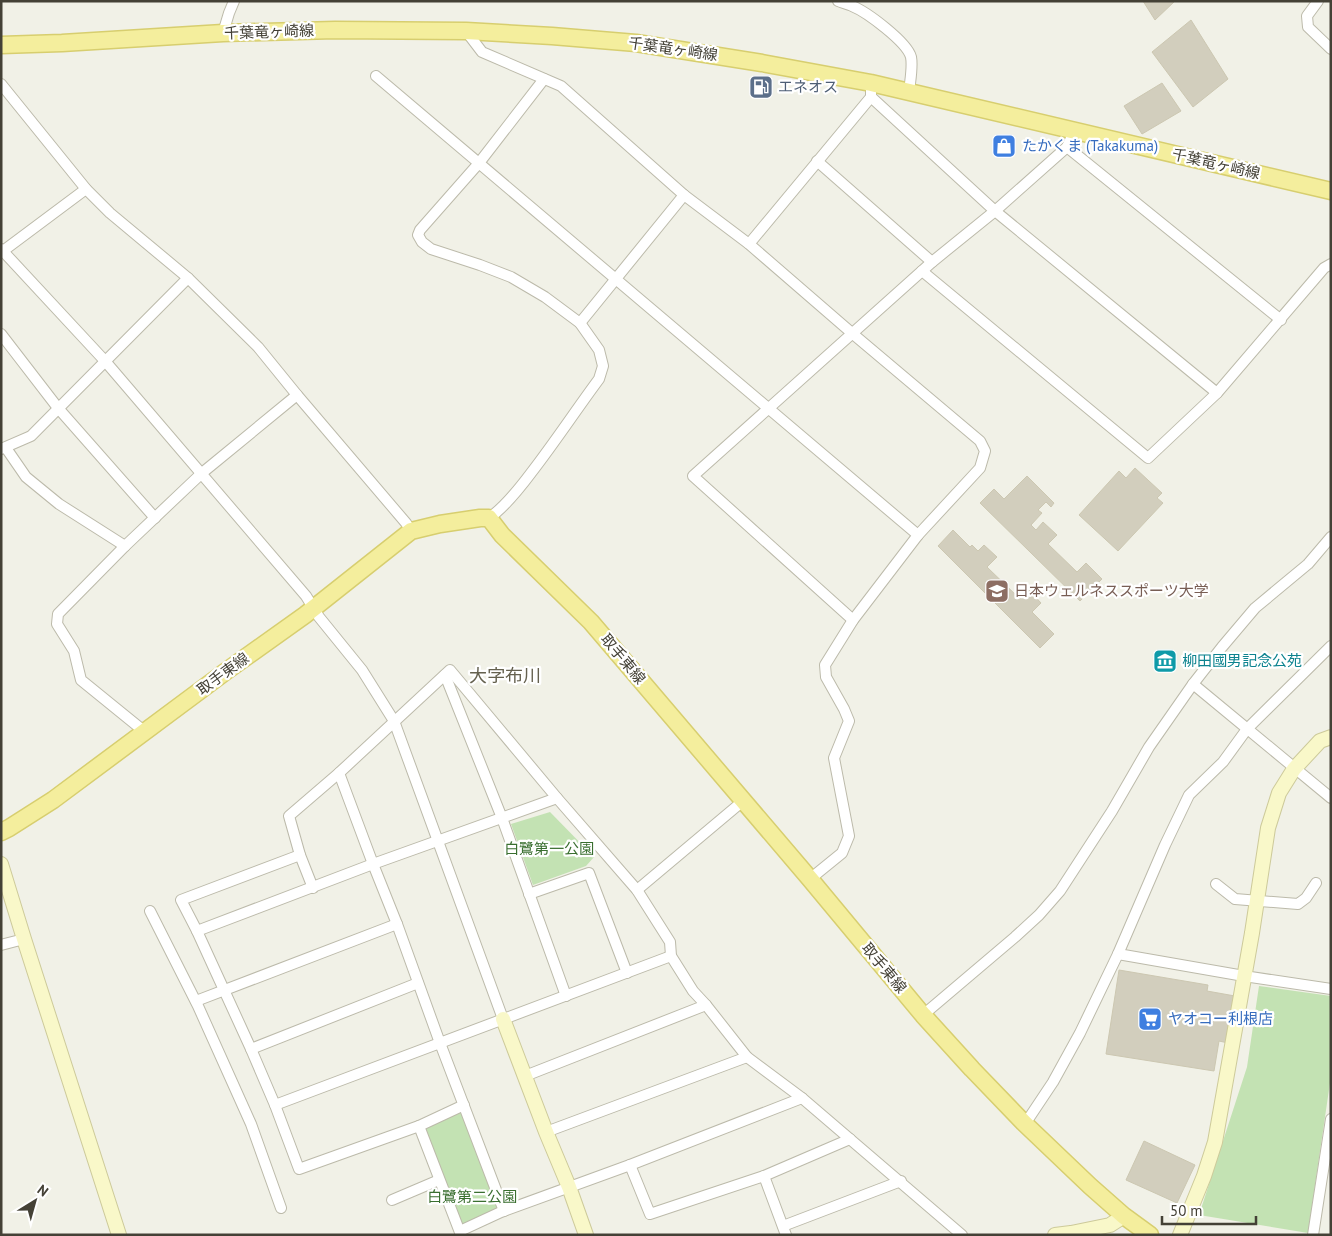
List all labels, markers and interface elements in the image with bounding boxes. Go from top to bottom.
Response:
street label: 千葉竜ヶ崎線 [224,20,314,43]
street label: 千葉竜ヶ崎線 [627,33,719,64]
fuel station icon: エネオス [748,74,774,100]
place label: エネオス [778,77,838,96]
shop icon: たかくま (Takakuma) [991,133,1017,159]
place label: たかくま (Takakuma) [1022,136,1158,155]
street label: 千葉竜ヶ崎線 [1170,144,1262,183]
school or university icon: 日本ウェルネススポーツ大学 [984,578,1010,604]
place label: 日本ウェルネススポーツ大学 [1014,581,1209,600]
street label: 取手東線 [597,630,650,688]
street label: 取手東線 [193,648,253,699]
museum icon: 柳田國男記念公苑 [1152,648,1178,674]
place label: 柳田國男記念公苑 [1182,651,1302,670]
district label: 大字布川 [469,664,541,687]
park label: 白鷺第一公園 [504,839,594,858]
street label: 取手東線 [858,939,911,997]
supermarket icon: ヤオコー利根店 [1137,1006,1163,1032]
place label: ヤオコー利根店 [1168,1009,1273,1028]
north arrow [10,1176,60,1226]
text: N [34,1181,52,1201]
park label: 白鷺第二公園 [427,1187,517,1206]
scale bar [1162,1194,1256,1226]
text: 50 m [1170,1201,1203,1220]

